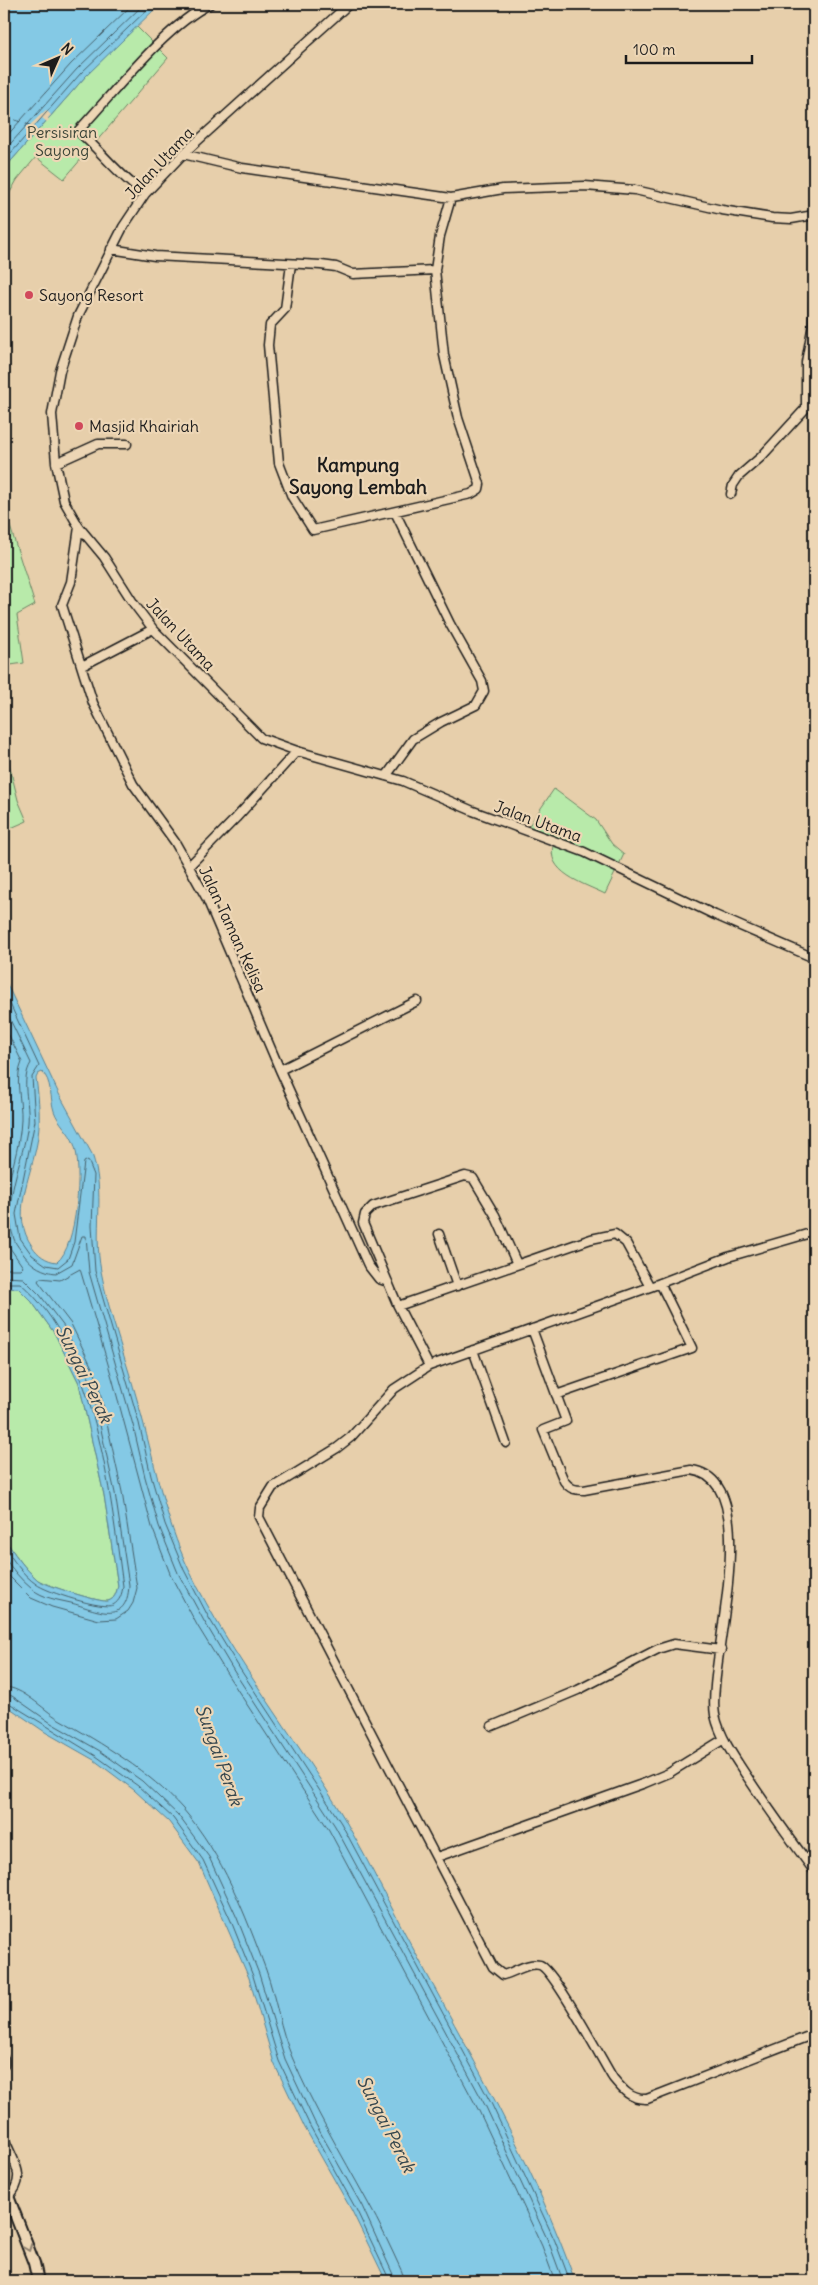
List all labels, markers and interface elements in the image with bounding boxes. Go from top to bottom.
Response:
north arrow [32,32,82,82]
scale bar [626,32,752,64]
text: N [57,39,77,59]
text: 100 m [633,40,675,59]
park label: Persisiran Sayong [27,122,97,160]
street label: Jalan Utama [120,123,198,203]
place label: Sayong Resort [39,285,144,305]
marker: Sayong Resort [23,289,35,301]
place label: Masjid Khairiah [89,416,199,436]
marker: Masjid Khairiah [73,420,85,432]
district label: Kampung Sayong Lembah [289,453,427,499]
street label: Jalan Utama [142,594,220,674]
street label: Jalan Utama [492,796,584,846]
street label: Jalan Taman Kelisa [195,862,271,996]
water label: Sungai Perak [51,1321,119,1428]
water label: Sungai Perak [191,1701,249,1810]
water label: Sungai Perak [352,2071,422,2178]
one-way arrow [22,2243,32,2252]

